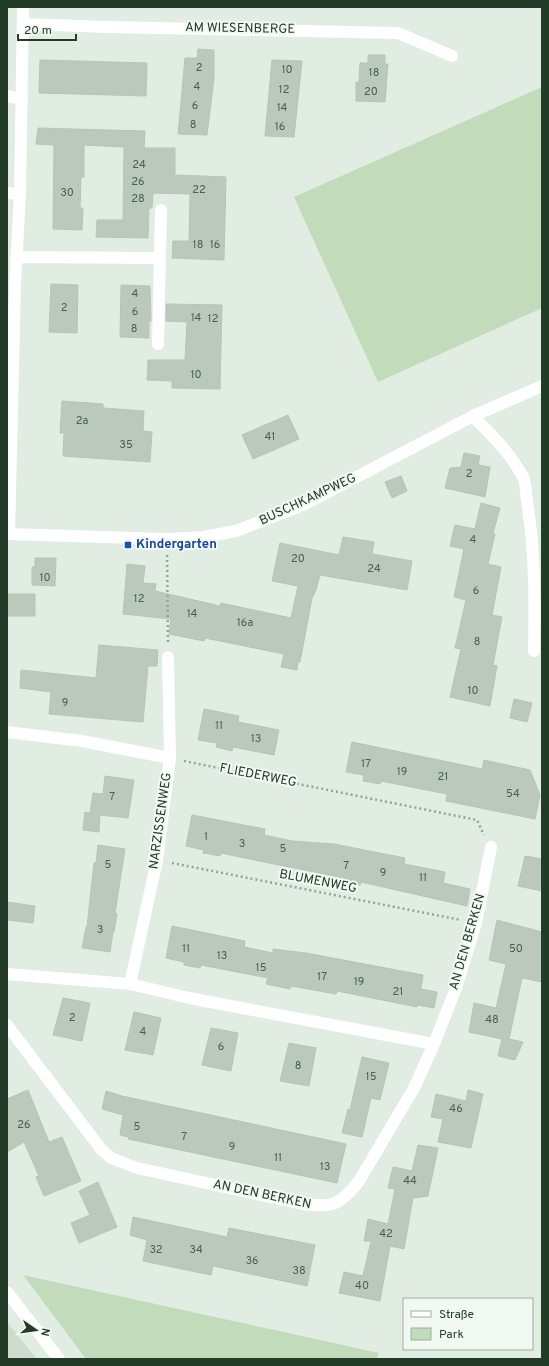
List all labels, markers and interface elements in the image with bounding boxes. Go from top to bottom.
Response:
scale bar [18,16,76,42]
street label: AM WIESENBERGE [185,20,295,38]
text: 20 m [24,23,52,39]
house number: 2 [196,61,202,75]
house number: 10 [281,63,293,77]
house number: 18 [369,66,379,80]
house number: 4 [194,80,201,94]
house number: 12 [279,83,289,97]
house number: 20 [364,85,378,99]
house number: 6 [192,99,198,113]
house number: 14 [277,101,288,115]
house number: 8 [190,118,196,132]
house number: 16 [275,120,285,134]
house number: 24 [132,158,146,172]
house number: 26 [131,175,145,189]
house number: 22 [192,183,206,197]
house number: 30 [60,186,74,200]
house number: 28 [131,192,145,206]
house number: 18 [193,238,203,252]
house number: 16 [210,238,220,252]
house number: 4 [132,287,139,301]
house number: 2 [61,301,67,315]
house number: 6 [132,305,138,319]
house number: 14 [191,311,202,325]
house number: 12 [208,312,218,326]
house number: 8 [131,322,137,336]
house number: 10 [190,368,202,382]
house number: 2a [76,414,88,428]
house number: 41 [265,430,275,444]
house number: 35 [119,438,133,452]
house number: 2 [466,467,472,481]
street label: BUSCHKAMPWEG [257,471,359,529]
house number: 4 [470,533,477,547]
place label: Kindergarten [136,537,217,553]
marker: Kindergarten [123,540,133,550]
house number: 20 [291,552,305,566]
house number: 24 [367,562,381,576]
house number: 10 [39,571,51,585]
house number: 6 [473,584,479,598]
house number: 12 [134,592,144,606]
house number: 14 [187,607,198,621]
house number: 16a [237,616,253,630]
house number: 8 [474,635,480,649]
house number: 10 [467,684,479,698]
house number: 9 [62,696,68,710]
house number: 11 [215,719,223,733]
house number: 13 [251,732,261,746]
house number: 17 [361,757,371,771]
street label: FLIEDERWEG [218,761,298,791]
house number: 19 [397,765,407,779]
house number: 21 [438,770,448,784]
street label: NARZISSENWEG [146,772,176,870]
house number: 54 [506,787,520,801]
house number: 7 [109,790,115,804]
house number: 1 [204,830,208,844]
house number: 3 [239,837,245,851]
house number: 5 [280,842,287,856]
house number: 5 [105,858,112,872]
house number: 7 [343,859,349,873]
house number: 9 [380,866,386,880]
street label: BLUMENWEG [278,867,358,897]
house number: 11 [419,871,427,885]
street label: AN DEN BERKEN [447,892,489,992]
house number: 3 [97,923,103,937]
house number: 11 [182,942,190,956]
house number: 50 [509,942,523,956]
house number: 13 [217,949,227,963]
house number: 15 [256,961,267,975]
house number: 17 [317,970,327,984]
house number: 19 [354,975,364,989]
house number: 21 [393,985,403,999]
house number: 2 [69,1011,75,1025]
house number: 48 [485,1013,499,1027]
house number: 4 [140,1025,147,1039]
house number: 6 [218,1040,224,1054]
house number: 8 [295,1059,301,1073]
house number: 15 [366,1070,377,1084]
house number: 46 [449,1102,463,1116]
house number: 26 [17,1118,31,1132]
house number: 5 [134,1120,141,1134]
house number: 7 [181,1130,187,1144]
house number: 9 [229,1140,235,1154]
house number: 11 [274,1151,282,1165]
house number: 13 [320,1160,330,1174]
house number: 44 [403,1174,417,1188]
street label: AN DEN BERKEN [211,1177,313,1213]
house number: 42 [379,1227,393,1241]
house number: 32 [149,1243,163,1257]
house number: 34 [189,1243,203,1257]
house number: 36 [245,1254,259,1268]
house number: 38 [292,1264,306,1278]
house number: 40 [355,1279,369,1293]
legend [403,1298,533,1350]
text: Straße [439,1307,474,1323]
north arrow [16,1310,56,1350]
text: N [37,1327,52,1337]
text: Park [439,1327,464,1343]

